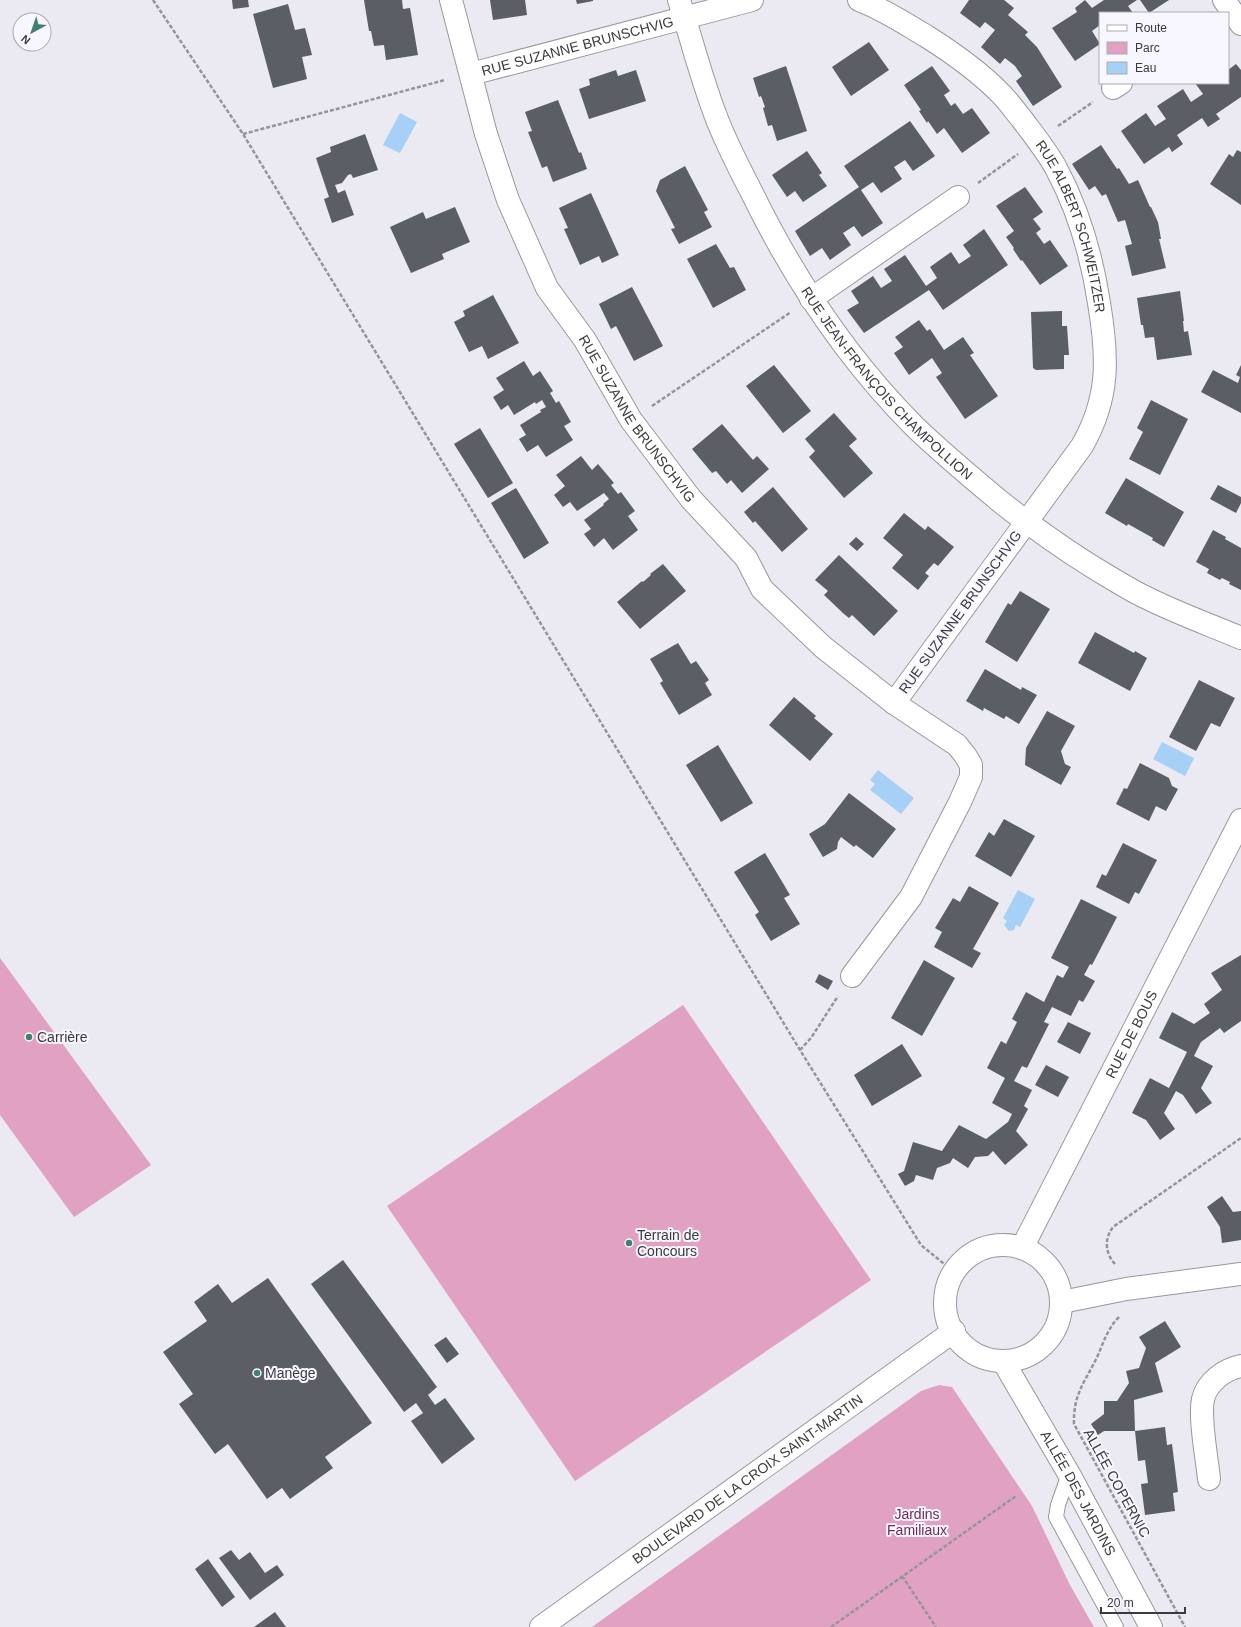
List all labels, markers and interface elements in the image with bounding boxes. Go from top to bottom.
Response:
north arrow [12,12,52,52]
legend [1099,12,1229,84]
street label: RUE SUZANNE BRUNSCHVIG [480,13,675,79]
text: Route [1135,21,1167,35]
text: N [19,32,32,47]
text: Parc [1135,41,1160,55]
text: Eau [1135,61,1156,75]
street label: RUE ALBERT SCHWEITZER [1033,137,1108,314]
street label: RUE JEAN-FRANÇOIS CHAMPOLLION [798,284,976,483]
street label: RUE SUZANNE BRUNSCHVIG [576,332,698,505]
street label: RUE SUZANNE BRUNSCHVIG [895,527,1025,697]
street label: RUE DE BOUS [1102,988,1160,1081]
place label: Carrière [37,1029,88,1045]
marker: Carrière [24,1032,34,1042]
place label: Terrain de Concours [637,1227,699,1259]
marker: Terrain de Concours [624,1238,634,1248]
place label: Manège [265,1365,316,1381]
marker: Manège [252,1368,262,1378]
street label: BOULEVARD DE LA CROIX SAINT-MARTIN [629,1391,866,1567]
street label: ALLÉE COPERNIC [1081,1426,1153,1540]
street label: ALLÉE DES JARDINS [1037,1428,1119,1558]
park label: Jardins Familiaux [887,1506,947,1538]
scale bar [1101,1589,1185,1615]
text: 20 m [1107,1596,1134,1610]

